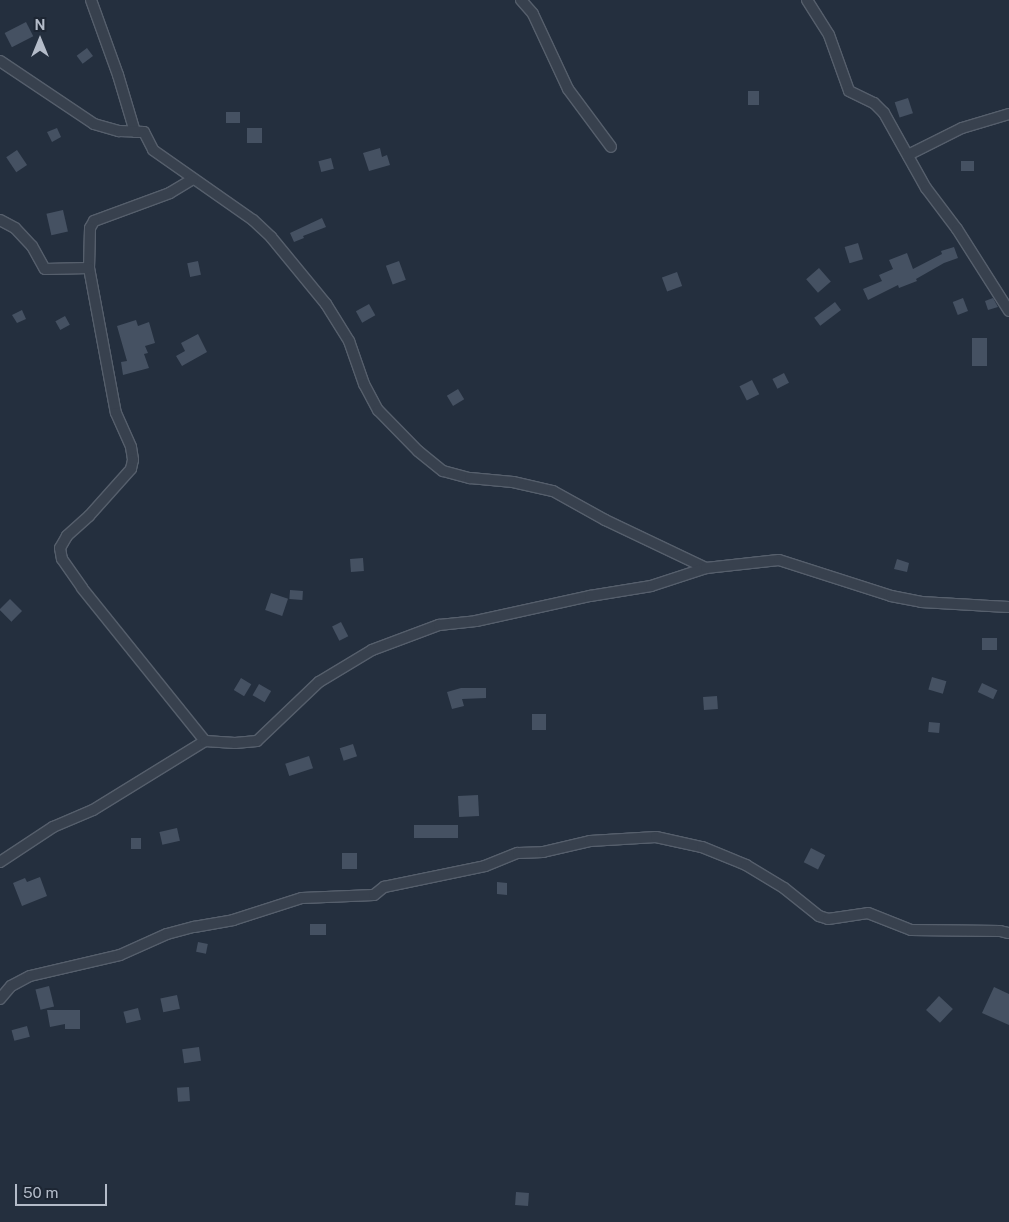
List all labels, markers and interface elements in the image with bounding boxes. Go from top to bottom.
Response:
north arrow [15,15,65,65]
text: N [35,17,45,33]
scale bar [18,1174,110,1206]
text: 50 m [23,1184,58,1201]

